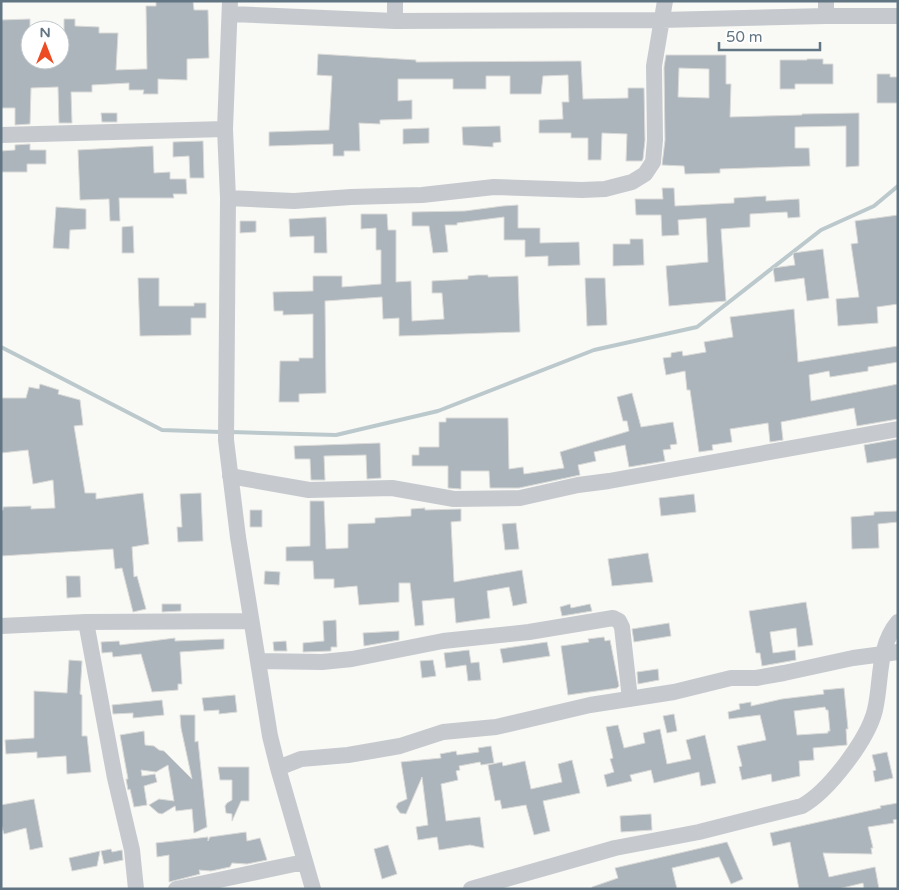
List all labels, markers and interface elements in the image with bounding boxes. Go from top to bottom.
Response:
north arrow [20,20,70,70]
scale bar [719,20,820,52]
text: N [39,24,51,41]
text: 50 m [726,28,763,46]

